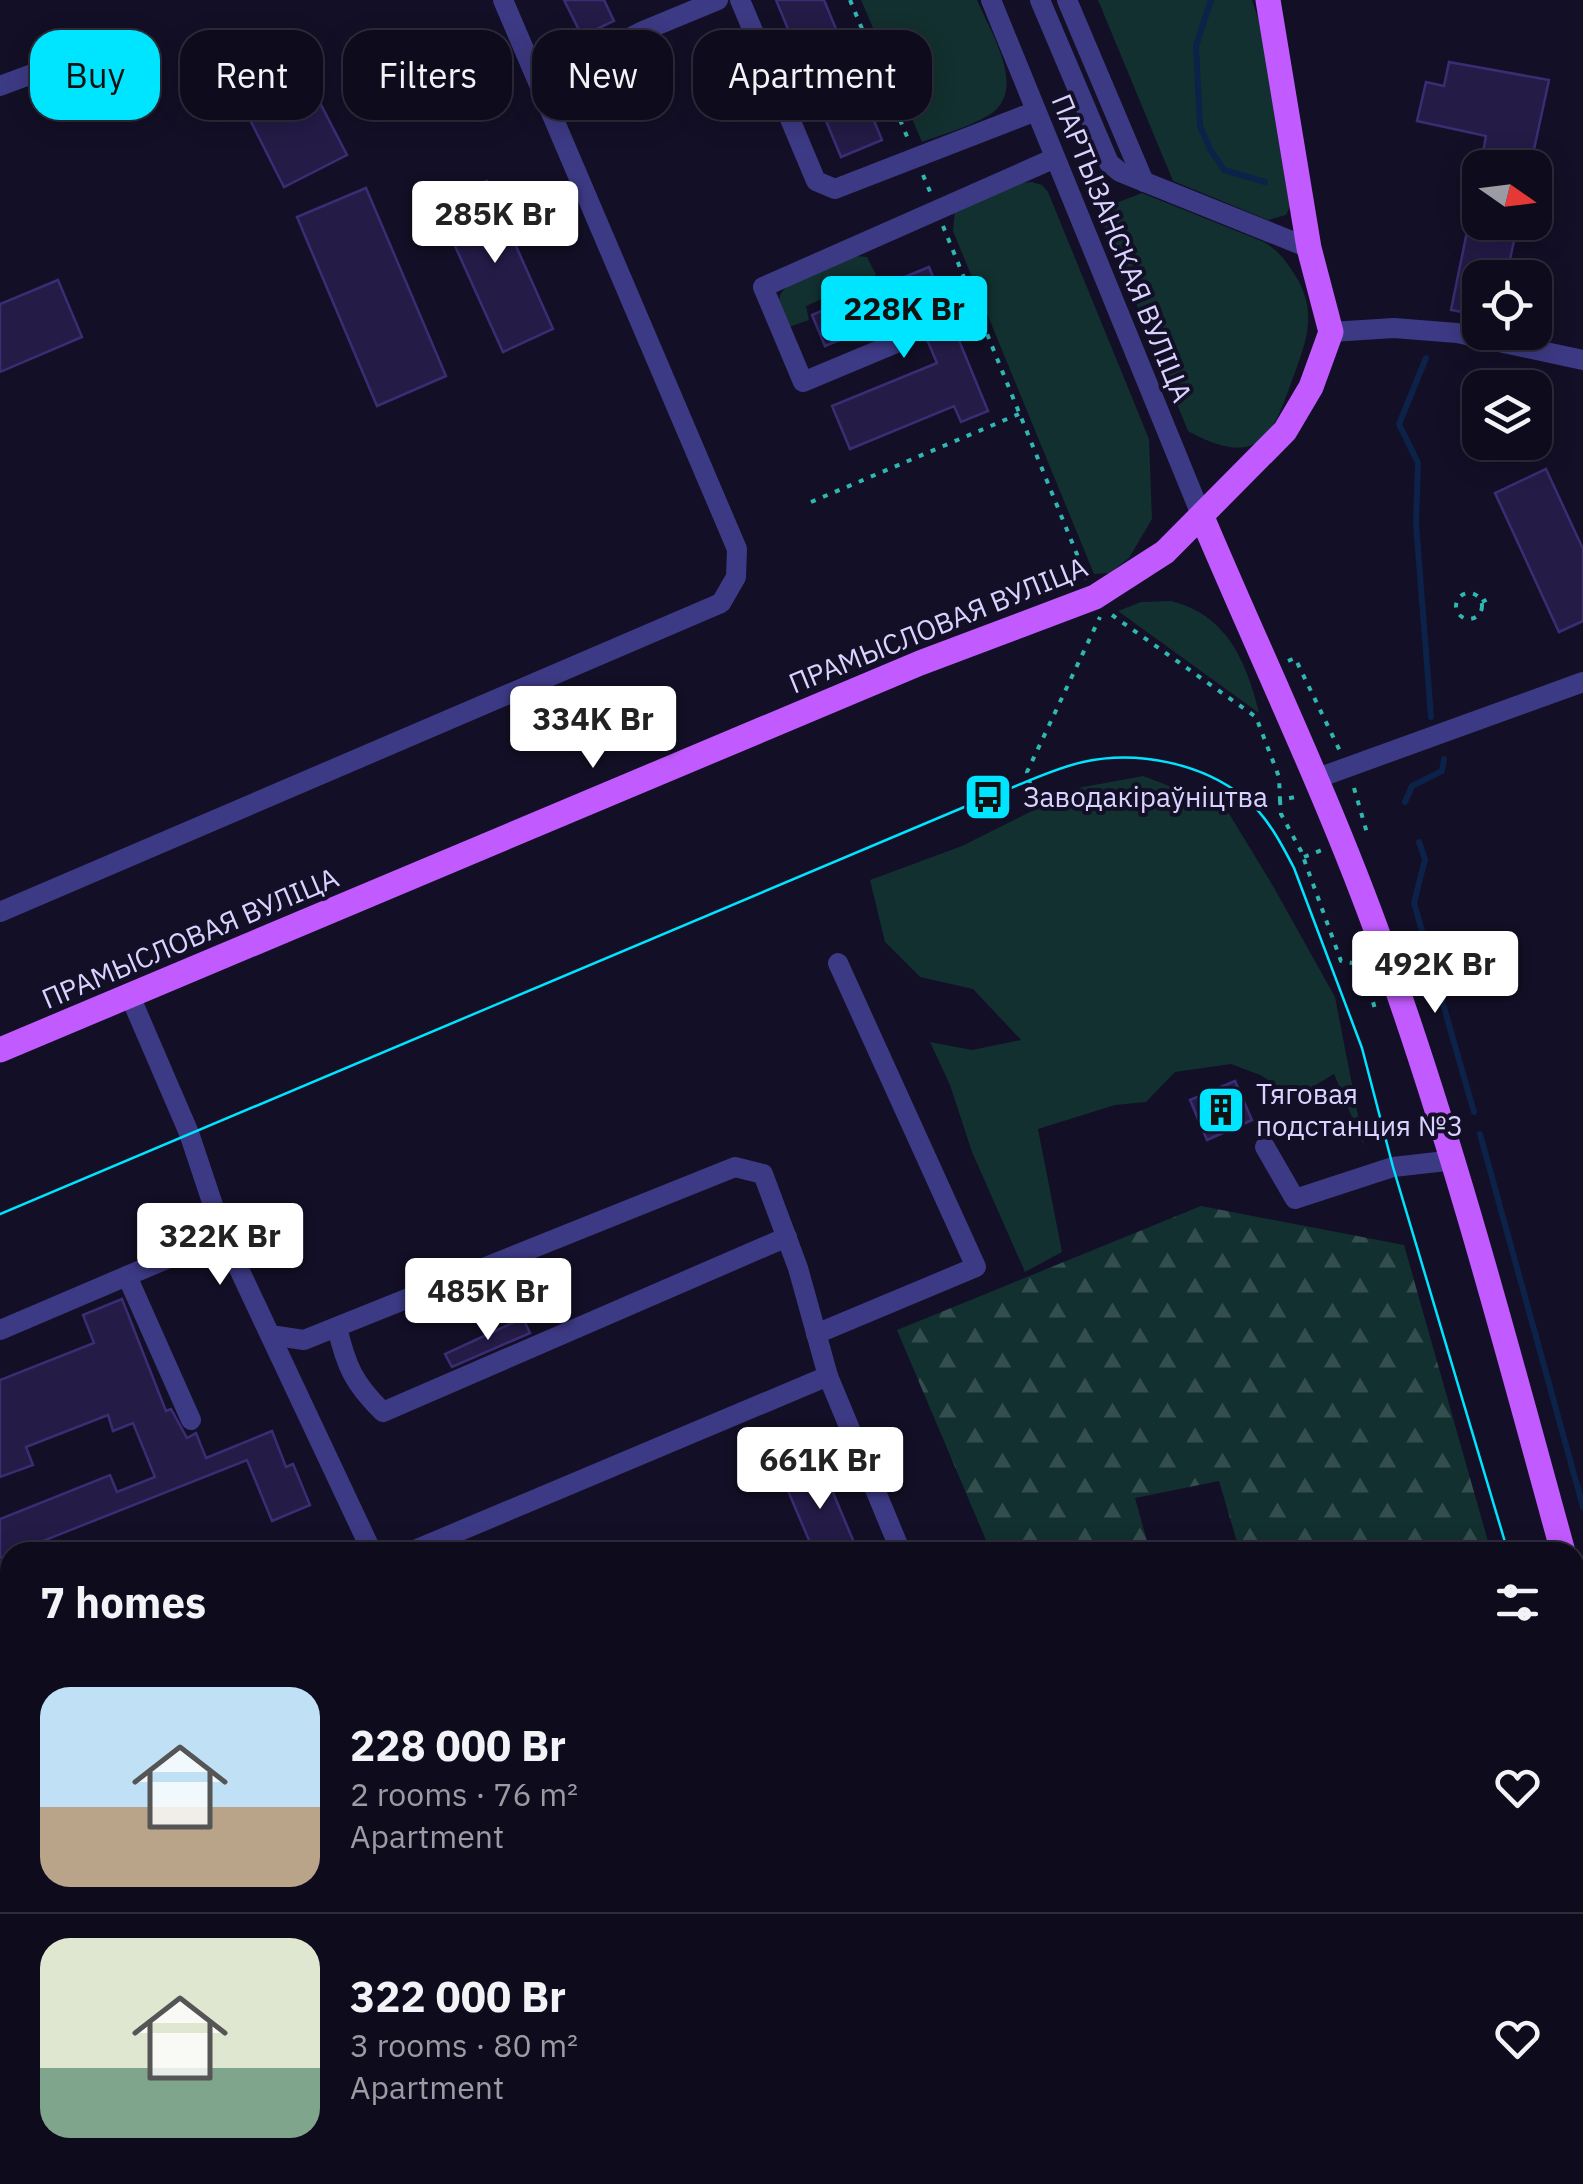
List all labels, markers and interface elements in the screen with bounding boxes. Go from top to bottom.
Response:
chip: Buy [30,30,160,120]
chip: Rent [180,30,323,120]
chip: Filters [343,30,512,120]
chip: New [532,30,673,120]
chip: Apartment [693,30,932,120]
street label: ПАРТЫЗАНСКАЯ ВУЛІЦА [1044,88,1201,407]
north arrow [1462,150,1552,240]
map controls [1462,150,1552,460]
pin: 285K Br [403,181,587,266]
text: 285K Br [434,192,556,234]
button: locate [1462,260,1552,350]
pin: 228K Br [812,276,996,361]
text: 228K Br [843,287,965,329]
button: layers [1462,370,1552,460]
street label: ПРАМЫСЛОВАЯ ВУЛІЦА [783,548,1093,701]
pin: 334K Br [501,686,685,771]
text: 334K Br [532,697,654,739]
bus stop icon: Заводакіраўніцтва [962,771,1014,823]
place label: Заводакіраўніцтва [1023,778,1268,815]
street label: ПРАМЫСЛОВАЯ ВУЛІЦА [36,858,344,1017]
pin: 492K Br [1343,931,1527,1016]
text: 492K Br [1374,942,1496,984]
place label: Тяговая подстанция №3 [1256,1075,1463,1144]
building icon: Тяговая подстанция №3 [1195,1084,1247,1136]
pin: 322K Br [128,1203,312,1288]
text: 322K Br [159,1214,281,1256]
pin: 485K Br [396,1258,580,1343]
text: 485K Br [427,1269,549,1311]
pin: 661K Br [728,1427,912,1512]
text: 661K Br [759,1438,881,1480]
text: 7 homes [40,1575,206,1630]
icon: filters [1490,1575,1545,1630]
text: 228 000 Br [350,1718,566,1773]
icon: home [120,1727,240,1847]
icon: heart [1490,1760,1545,1815]
text: 2 rooms · 76 m² [350,1773,578,1815]
text: Apartment [350,1815,504,1857]
text: 322 000 Br [350,1969,566,2024]
icon: home [120,1978,240,2098]
icon: heart [1490,2011,1545,2066]
text: 3 rooms · 80 m² [350,2024,578,2066]
text: Apartment [350,2066,504,2108]

